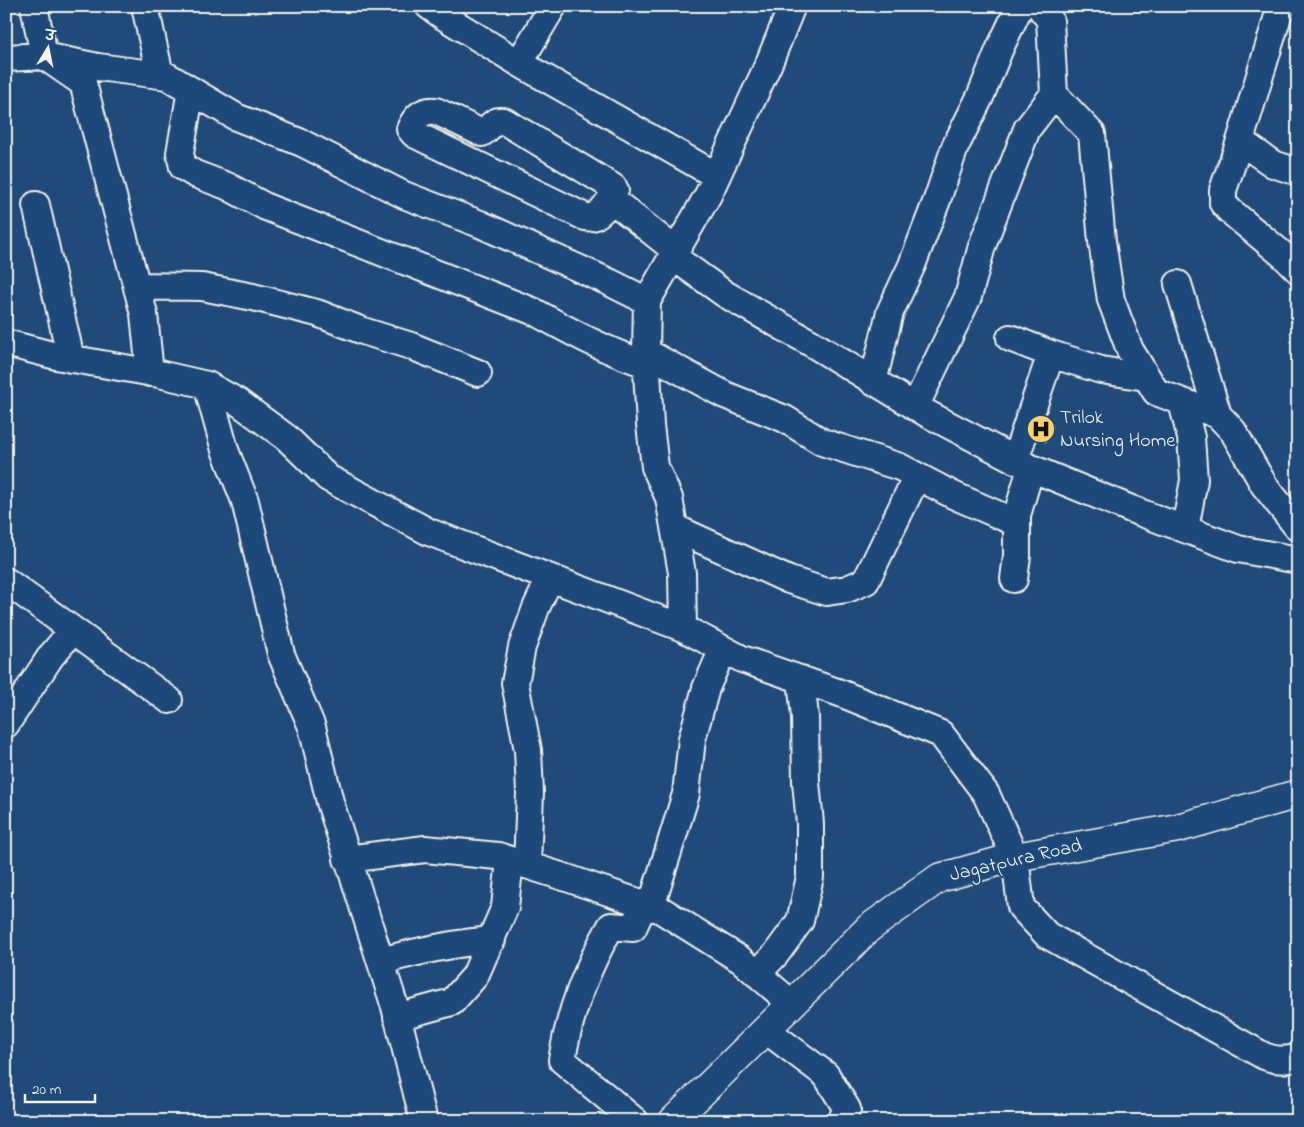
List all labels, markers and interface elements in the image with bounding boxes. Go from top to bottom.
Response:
north arrow [22,22,72,72]
text: उ [42,25,58,48]
place label: Trilok Nursing Home [1060,404,1175,457]
hospital icon: Trilok Nursing Home [1026,414,1056,444]
street label: Jagatpura Road [947,832,1085,891]
scale bar [25,1072,95,1104]
text: 20 m [32,1079,62,1101]

